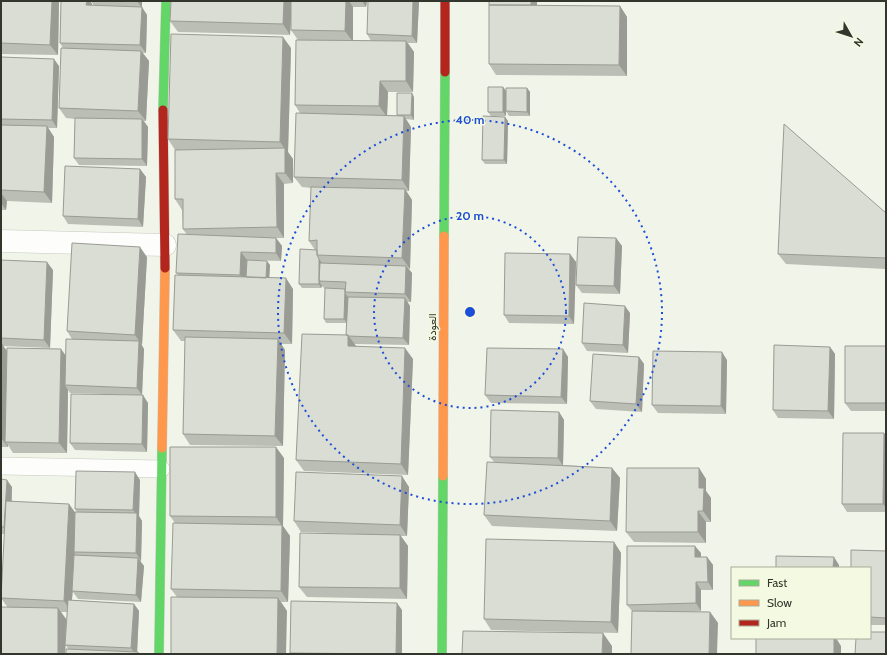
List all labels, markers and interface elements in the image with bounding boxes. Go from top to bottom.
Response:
north arrow [831,16,871,56]
text: N [851,35,867,50]
text: 40 m [455,112,485,127]
text: 20 m [456,208,484,223]
centre of rings [463,305,477,319]
street label: العودة [425,313,439,341]
legend [731,567,871,639]
text: Fast [767,575,787,590]
text: Slow [767,595,792,610]
text: Jam [766,615,786,630]

